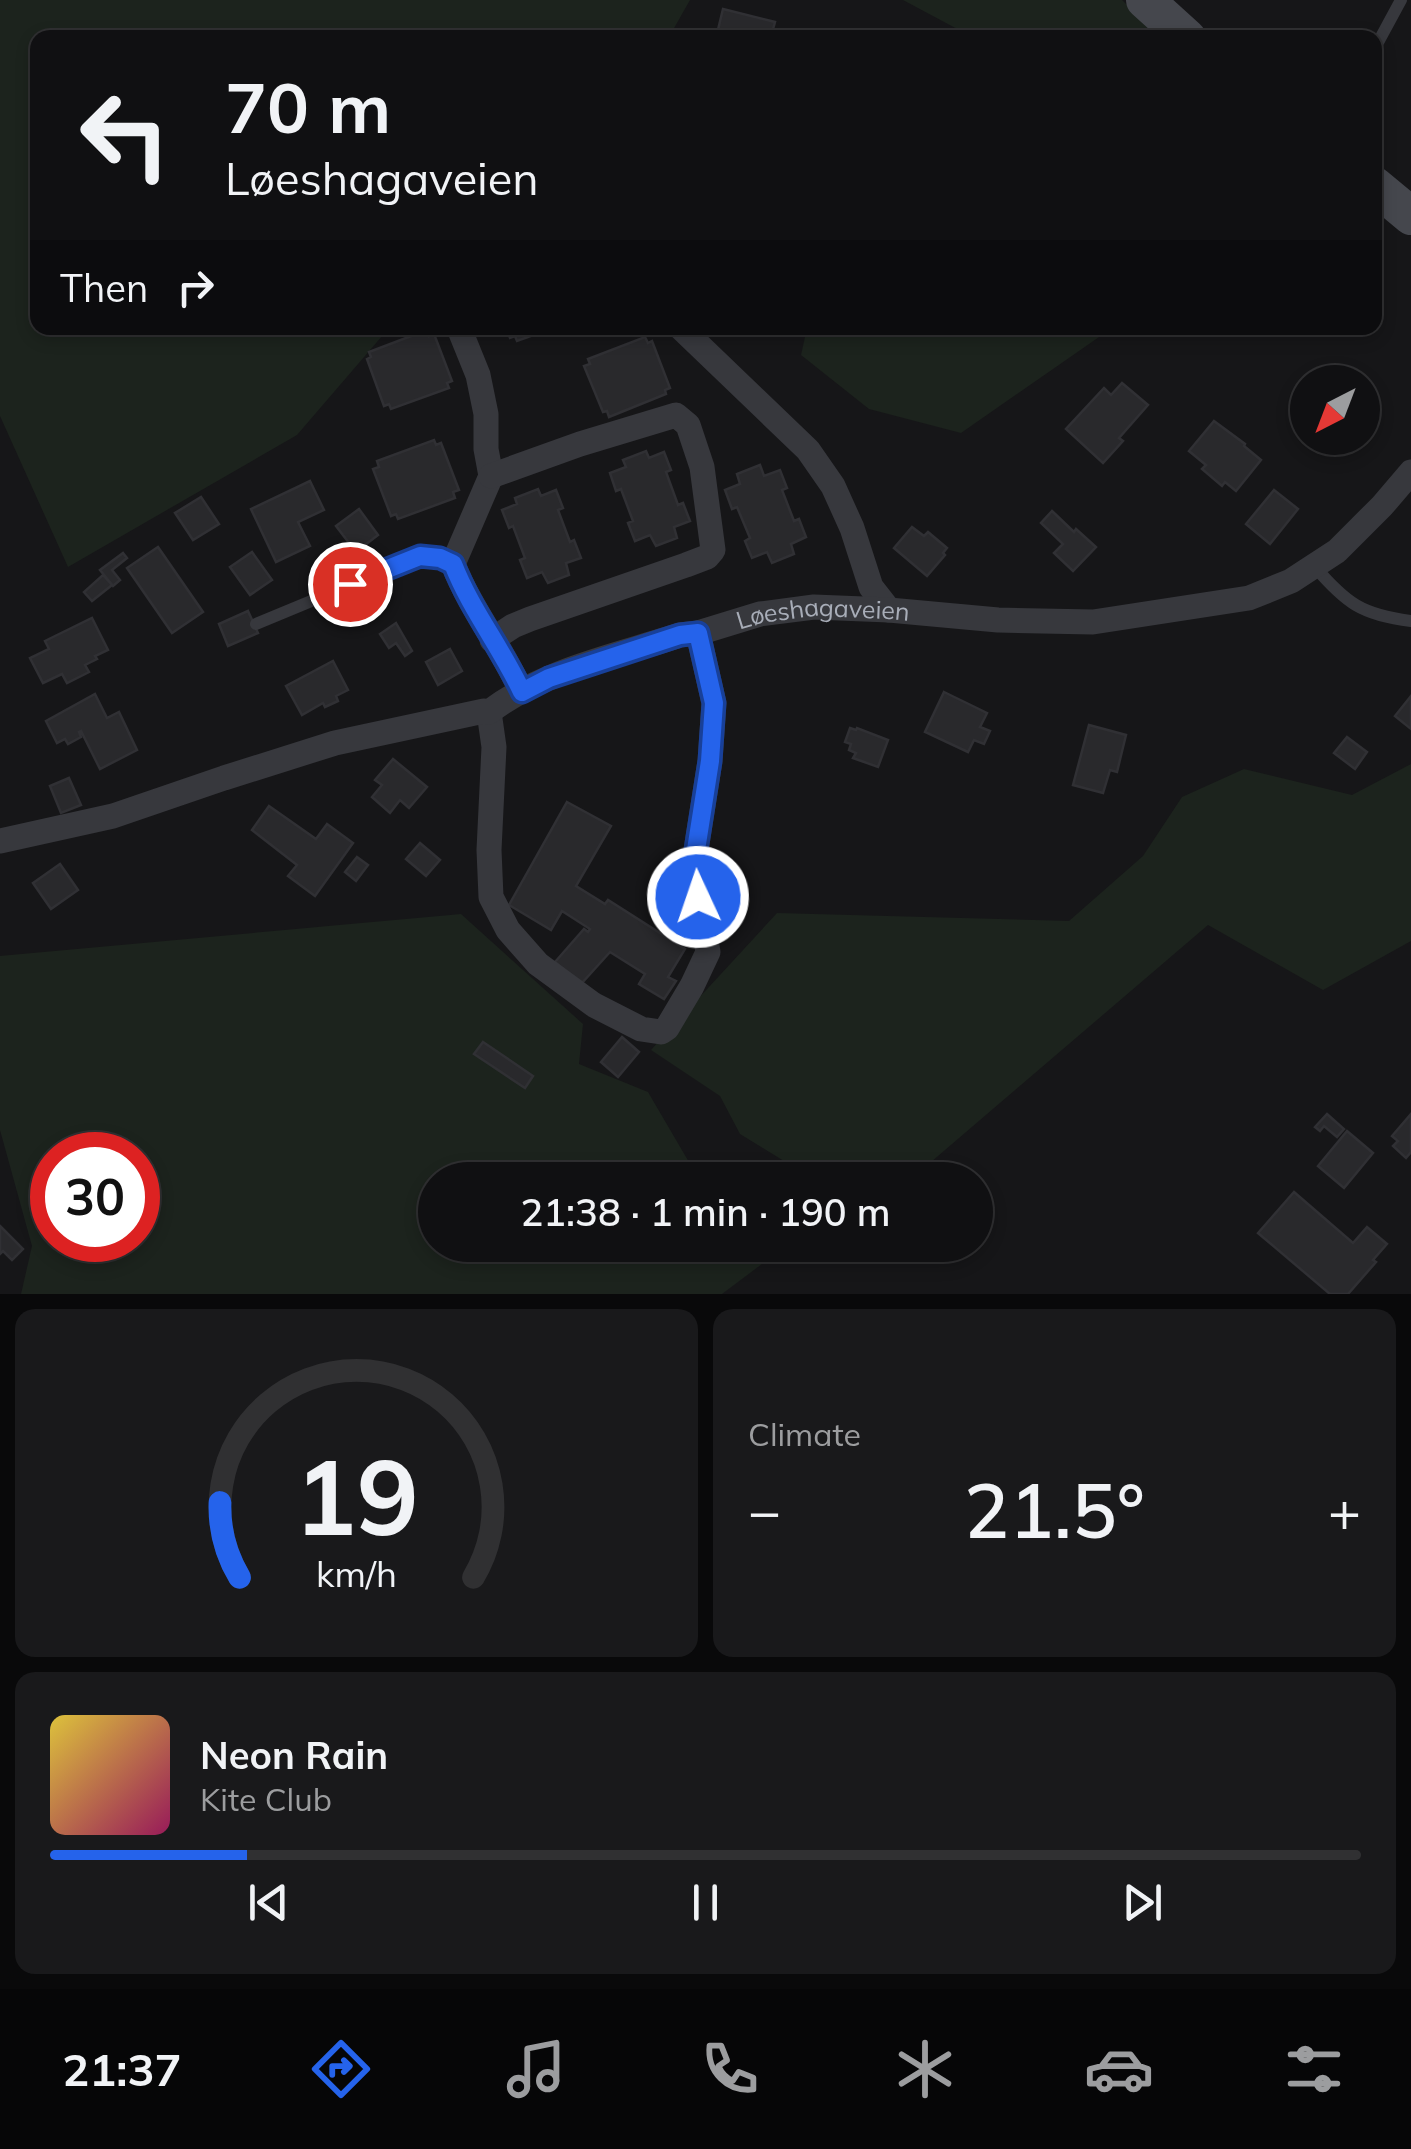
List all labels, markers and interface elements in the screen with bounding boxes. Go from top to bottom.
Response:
text: 70 m [225,63,391,151]
icon: left [60,70,190,200]
text: Løeshagaveien [225,150,539,206]
icon: right [168,260,223,315]
text: Then [60,264,148,312]
north arrow [1290,365,1380,455]
map controls [1290,365,1380,455]
pin [308,542,393,627]
icon: arrive [323,557,378,612]
street label: Løeshagaveien [732,591,911,635]
position arrow [646,845,750,949]
speed limit sign: 30 [30,1132,160,1262]
text: 21:38 · 1 min · 190 m [520,1188,891,1236]
text: Climate [748,1414,861,1454]
text: 19 [294,1430,419,1561]
text: 21.5° [964,1463,1145,1557]
text: − [748,1476,781,1545]
text: + [1328,1476,1361,1545]
text: km/h [316,1551,397,1596]
text: Neon Rain [200,1731,388,1779]
text: Kite Club [200,1779,332,1819]
icon: previous [241,1875,296,1930]
icon: pause [678,1875,733,1930]
icon: next [1115,1875,1170,1930]
icon: directions [306,2034,376,2104]
icon: music [501,2034,571,2104]
icon: phone [695,2034,765,2104]
icon: climate [890,2034,960,2104]
icon: car [1084,2034,1154,2104]
icon: filters [1279,2034,1349,2104]
text: 21:37 [62,2041,181,2097]

